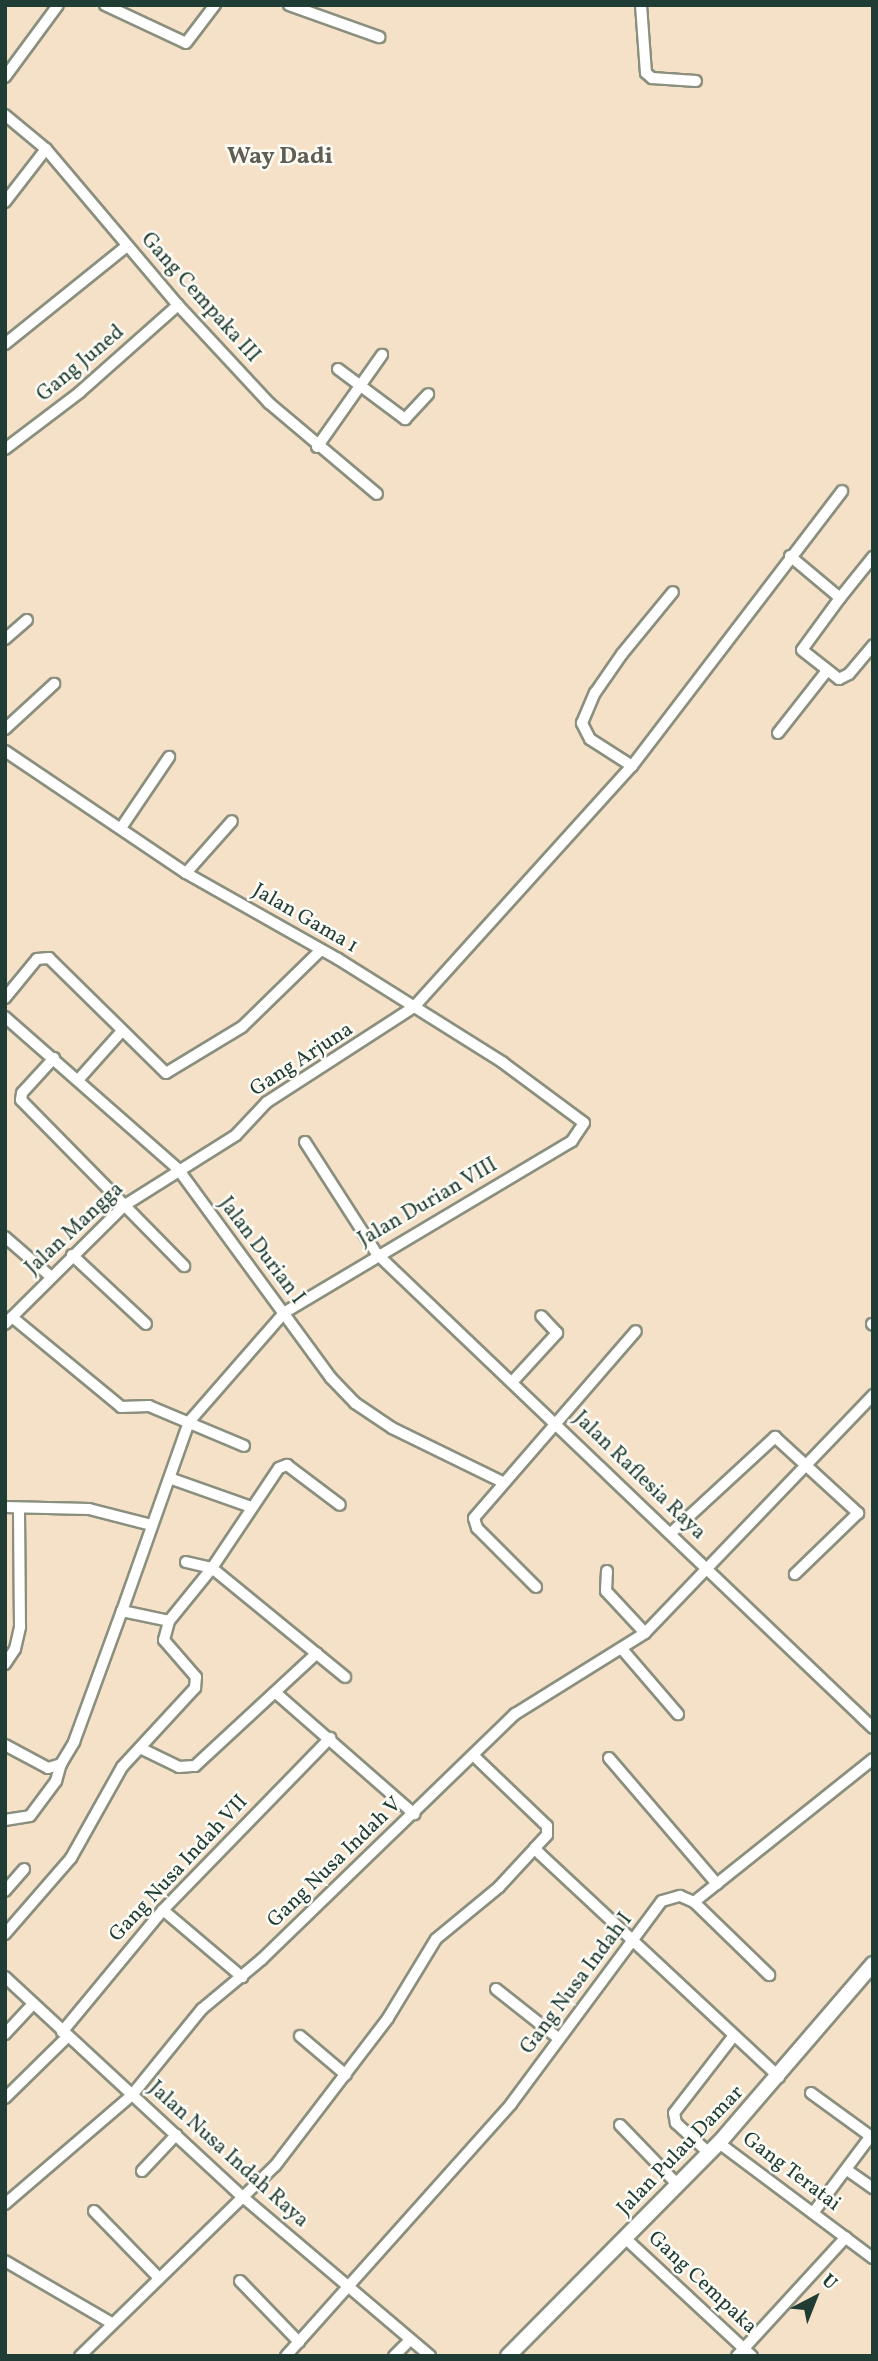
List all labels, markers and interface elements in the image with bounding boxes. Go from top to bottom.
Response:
district label: Way Dadi [227,144,333,172]
street label: Gang Cempaka III [135,228,265,368]
street label: Gang Juned [32,320,130,408]
street label: Jalan Gama 1 [248,879,362,959]
street label: Gang Arjuna [246,1017,358,1103]
street label: Jalan Durian VIII [354,1153,502,1253]
street label: Jalan Mangga [21,1177,129,1281]
street label: Jalan Durian I [212,1192,310,1310]
street label: Jalan Raflesia Raya [567,1406,711,1546]
street label: Gang Nusa Indah VII [104,1790,254,1948]
street label: Gang Nusa Indah V [262,1792,408,1934]
street label: Gang Nusa Indah I [516,1908,638,2060]
street label: Jalan Nusa Indah Raya [143,2076,313,2234]
street label: Jalan Pulau Damar [612,2081,750,2221]
street label: Gang Teratai [737,2127,845,2217]
street label: Gang Cempaka [642,2226,762,2340]
north arrow [780,2263,850,2333]
text: U [815,2268,843,2296]

